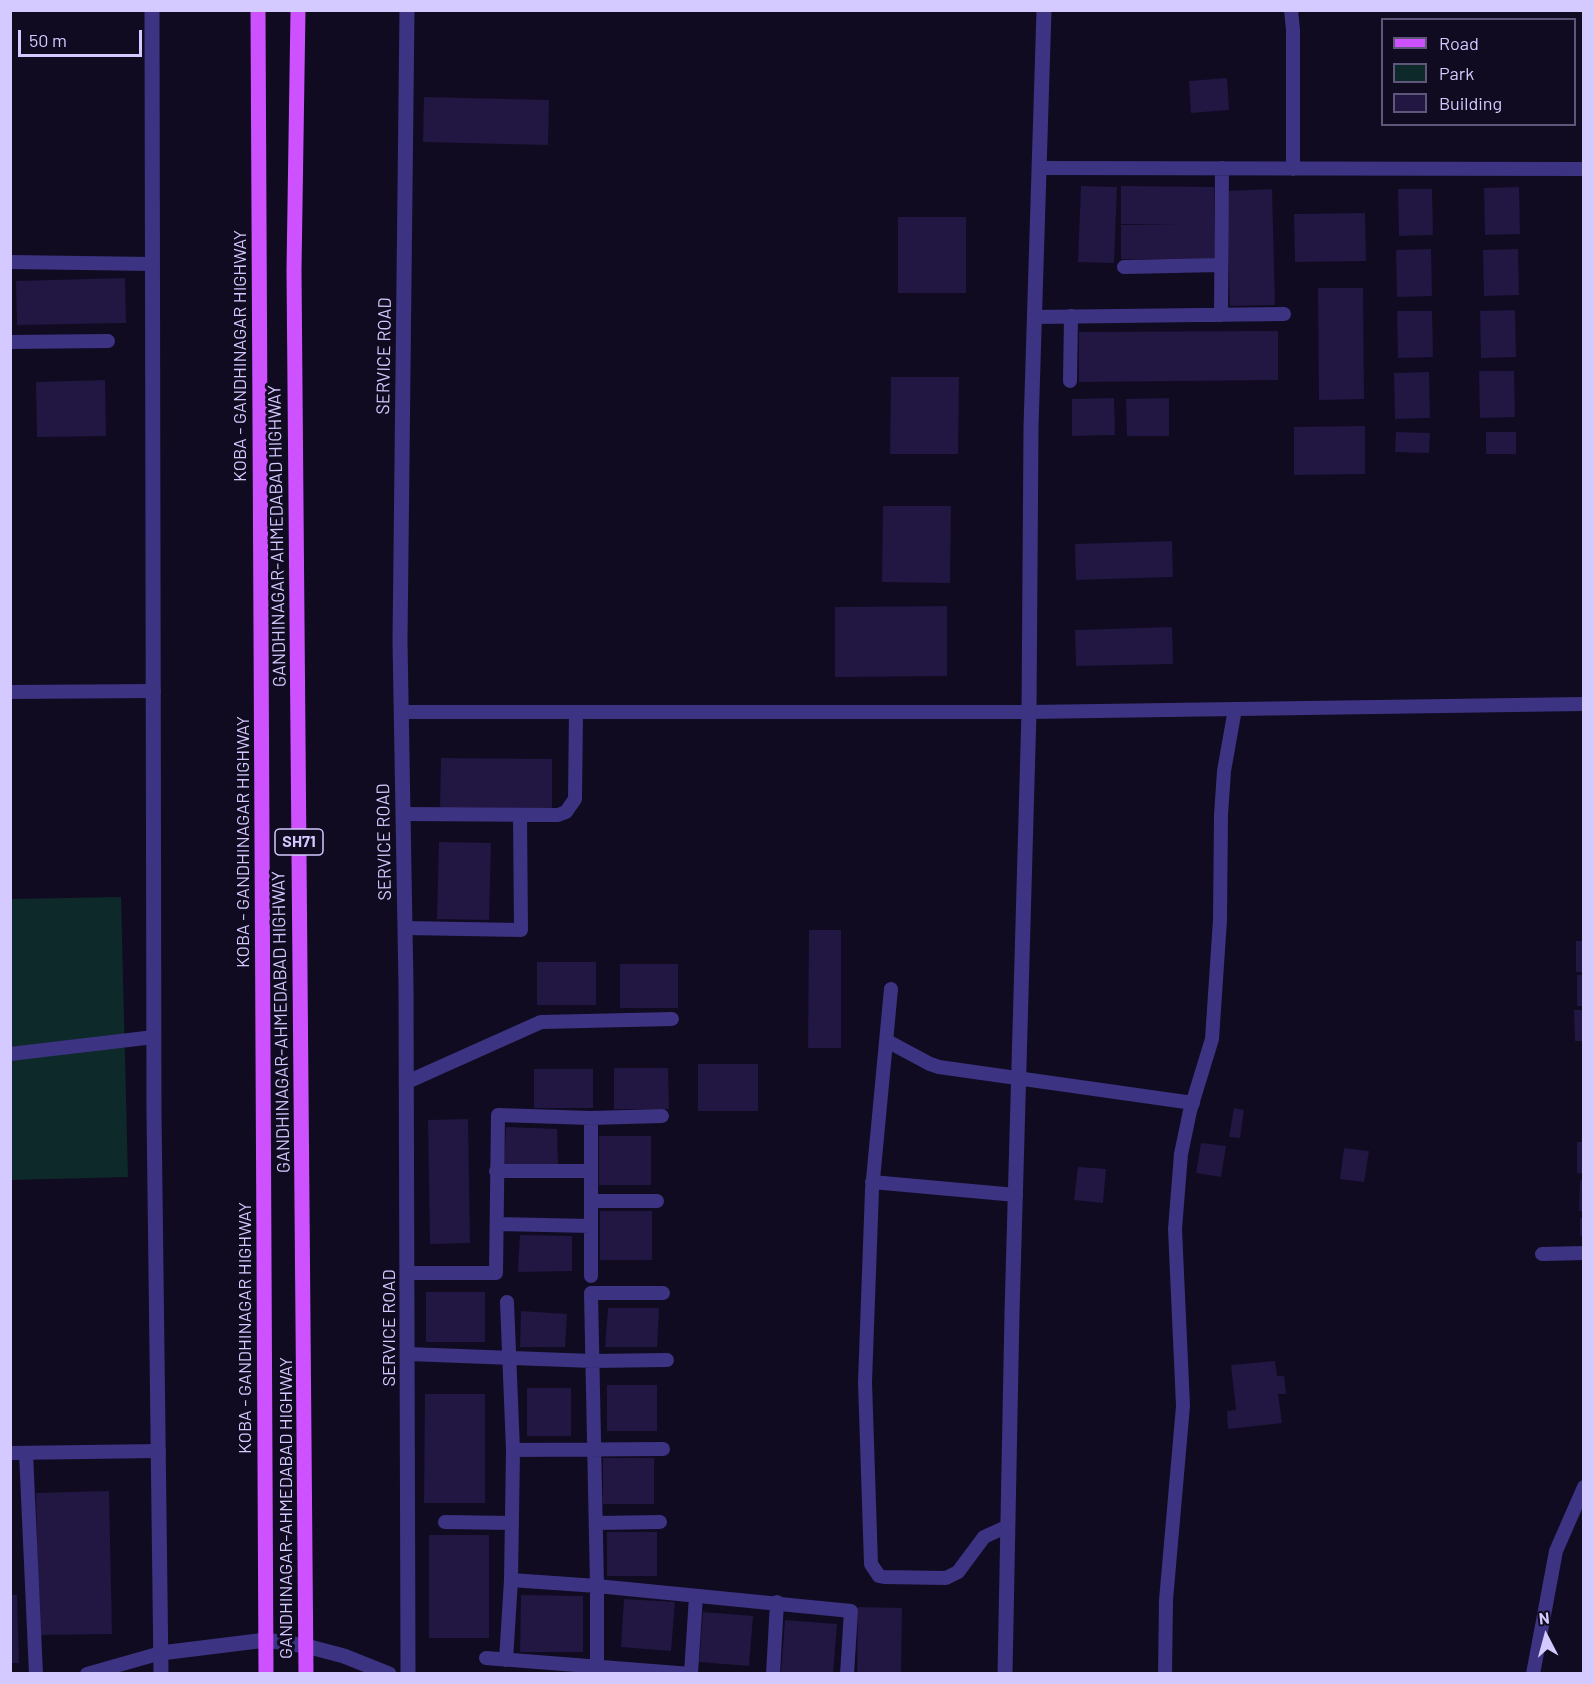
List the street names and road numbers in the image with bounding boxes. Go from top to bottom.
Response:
street label: KOBA - GANDHINAGAR HIGHWAY [229,230,251,482]
street label: SERVICE ROAD [372,297,396,415]
street label: GANDHINAGAR-AHMEDABAD HIGHWAY [264,385,290,687]
street label: KOBA - GANDHINAGAR HIGHWAY [232,716,254,968]
street label: SERVICE ROAD [372,783,396,901]
road number: SH71 [275,829,323,855]
street label: GANDHINAGAR-AHMEDABAD HIGHWAY [268,871,294,1173]
street label: KOBA - GANDHINAGAR HIGHWAY [234,1202,256,1454]
street label: SERVICE ROAD [378,1269,400,1387]
street label: GANDHINAGAR-AHMEDABAD HIGHWAY [275,1357,297,1659]

